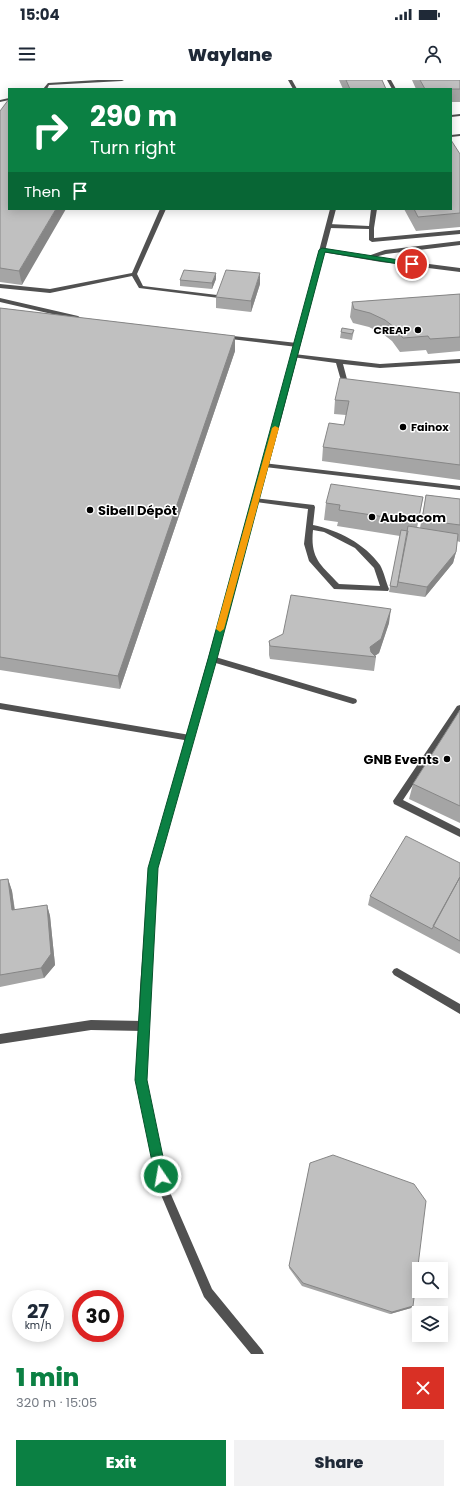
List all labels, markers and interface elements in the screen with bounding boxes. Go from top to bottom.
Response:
text: 15:04 [20,4,60,25]
text: Waylane [188,42,272,67]
icon: menu [16,43,38,65]
icon: person [422,43,444,65]
text: 290 m [90,97,177,136]
icon: right [24,104,76,156]
text: Turn right [90,135,176,160]
icon: arrive [69,180,91,202]
text: Then [24,181,61,202]
pin [395,247,429,281]
icon: arrive [401,253,423,275]
place label: CREAP [374,322,410,338]
marker: CREAP [413,325,423,335]
place label: Fainox [411,419,449,435]
marker: Fainox [398,422,408,432]
place label: Sibell Dépôt [98,501,177,520]
marker: Sibell Dépôt [85,505,95,515]
place label: Aubacom [380,508,446,527]
marker: Aubacom [367,512,377,522]
place label: GNB Events [364,750,439,769]
marker: GNB Events [442,754,452,764]
position arrow [140,1155,182,1197]
map controls [412,1262,448,1342]
button: search [412,1262,448,1298]
speed limit sign: 30 [72,1290,124,1342]
text: 27 [27,1297,49,1325]
button: layers [412,1306,448,1342]
text: km/h [25,1318,51,1333]
text: 1 min [16,1361,79,1394]
button: close [402,1367,444,1409]
text: 320 m · 15:05 [16,1393,97,1412]
button: Exit [16,1440,226,1486]
button: Share [234,1440,444,1486]

